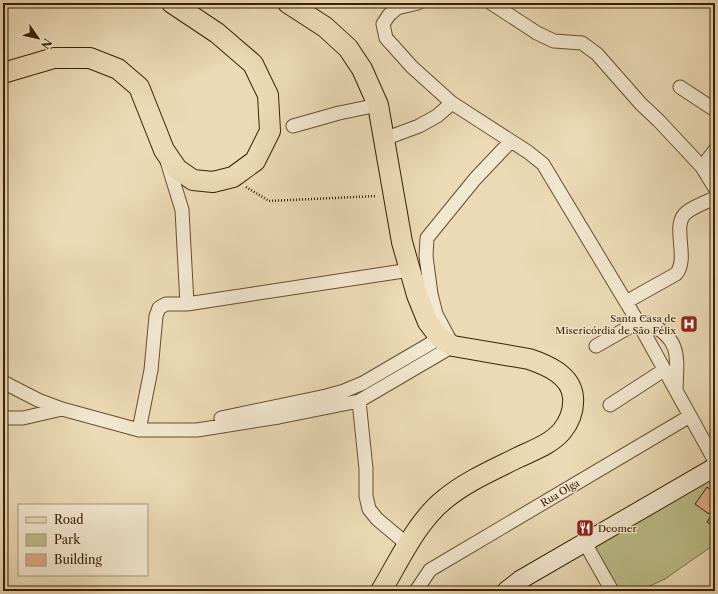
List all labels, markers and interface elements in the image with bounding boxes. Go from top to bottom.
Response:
north arrow [18,18,58,58]
text: N [38,36,55,52]
place label: Santa Casa de Misericórdia de São Félix [555,312,676,337]
hospital icon: Santa Casa de Misericórdia de São Félix [679,314,699,334]
street label: Rua Olga [538,476,582,510]
legend [18,504,148,576]
text: Road [54,512,84,527]
restaurant icon: Dcomer [575,518,595,538]
place label: Dcomer [598,522,637,535]
text: Park [54,532,81,547]
text: Building [54,552,102,567]

